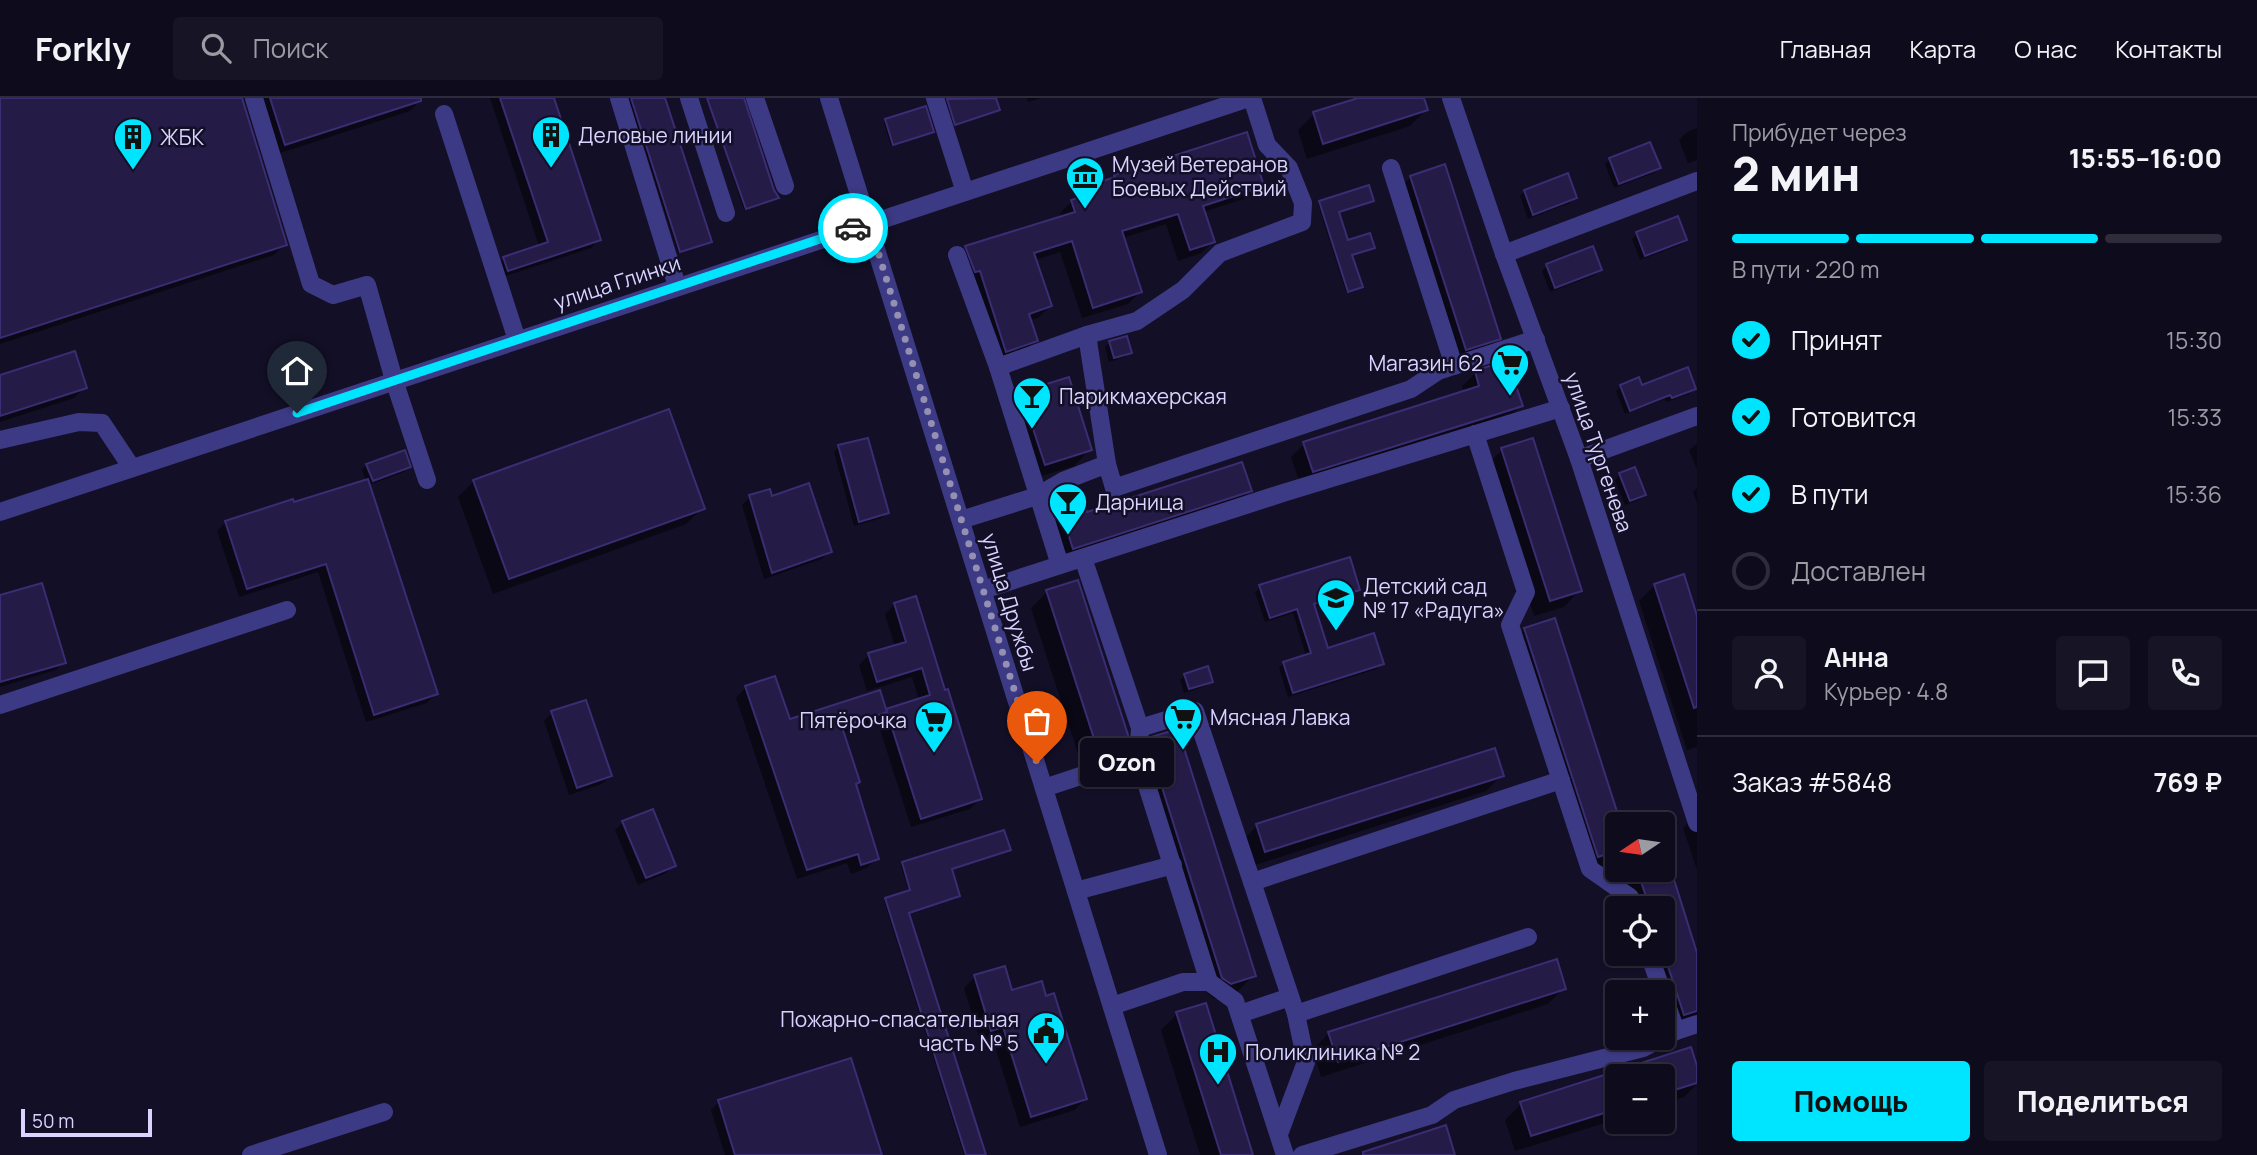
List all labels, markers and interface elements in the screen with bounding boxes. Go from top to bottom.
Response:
search box [173,17,663,80]
text: Forkly [35,26,131,71]
icon: search [197,29,235,67]
text: Поиск [253,30,328,66]
text: Главная [1780,32,1871,65]
text: Карта [1909,32,1976,65]
text: О нас [2014,32,2077,65]
text: Контакты [2115,32,2222,65]
building icon: Деловые линии [530,114,572,169]
building icon: ЖБК [112,116,154,171]
text: Прибудет через [1732,116,1907,148]
place label: Деловые линии [578,121,732,149]
place label: ЖБК [160,123,204,151]
text: 15:55–16:00 [2069,140,2222,176]
text: 2 мин [1732,142,1860,205]
place label: Музей Ветеранов Боевых Действий [1112,150,1288,202]
museum icon: Музей Ветеранов Боевых Действий [1064,155,1106,210]
courier [818,193,888,263]
icon: car [834,209,872,247]
street label: улица Глинки [550,248,684,316]
text: В пути · 220 m [1732,253,1879,285]
icon: check [1732,321,1770,359]
text: Принят [1791,322,1882,358]
text: 15:30 [2166,324,2222,356]
pin [267,341,327,413]
supermarket icon: Магазин 62 [1489,342,1531,397]
place label: Магазин 62 [1368,349,1483,377]
icon: home [278,352,316,390]
street label: улица Тургенева [1558,368,1640,536]
bar icon: Парикмахерская [1011,375,1053,430]
place label: Парикмахерская [1059,382,1227,410]
icon: check [1732,398,1770,436]
text: Готовится [1791,399,1916,435]
text: 15:33 [2167,401,2222,433]
icon: check [1732,475,1770,513]
text: В пути [1791,476,1869,512]
text: 15:36 [2166,478,2222,510]
bar icon: Дарница [1047,481,1089,536]
place label: Дарница [1095,488,1184,516]
street label: улица Дружбы [976,529,1044,675]
text: Доставлен [1791,553,1926,589]
place label: Детский сад № 17 «Радуга» [1363,572,1505,624]
school or university icon: Детский сад № 17 «Радуга» [1315,577,1357,632]
button: person [1732,636,1806,710]
button: chat [2056,636,2130,710]
button: phone [2148,636,2222,710]
text: Анна [1824,639,1889,675]
text: Курьер · 4.8 [1824,675,1948,707]
pin [1007,691,1067,763]
supermarket icon: Мясная Лавка [1162,696,1204,751]
supermarket icon: Пятёрочка [913,699,955,754]
icon: bag [1018,702,1056,740]
place label: Мясная Лавка [1210,703,1350,731]
place label: Пятёрочка [800,706,907,734]
callout: Ozon [1079,738,1174,788]
text: Ozon [1098,746,1156,778]
text: Заказ #5848 [1732,764,1892,800]
text: 769 ₽ [2153,764,2222,800]
north arrow [1605,812,1675,882]
map controls [1605,812,1675,1134]
button: locate [1605,896,1675,966]
button: + [1605,980,1675,1050]
place label: Пожарно-спасательная часть № 5 [780,1005,1019,1057]
public building icon: Пожарно-спасательная часть № 5 [1025,1010,1067,1065]
hospital icon: Поликлиника № 2 [1197,1031,1239,1086]
place label: Поликлиника № 2 [1245,1038,1420,1066]
button: Помощь [1732,1061,1970,1141]
button: Поделиться [1984,1061,2222,1141]
button: − [1605,1064,1675,1134]
scale bar [21,1106,152,1138]
text: 50 m [32,1108,74,1134]

